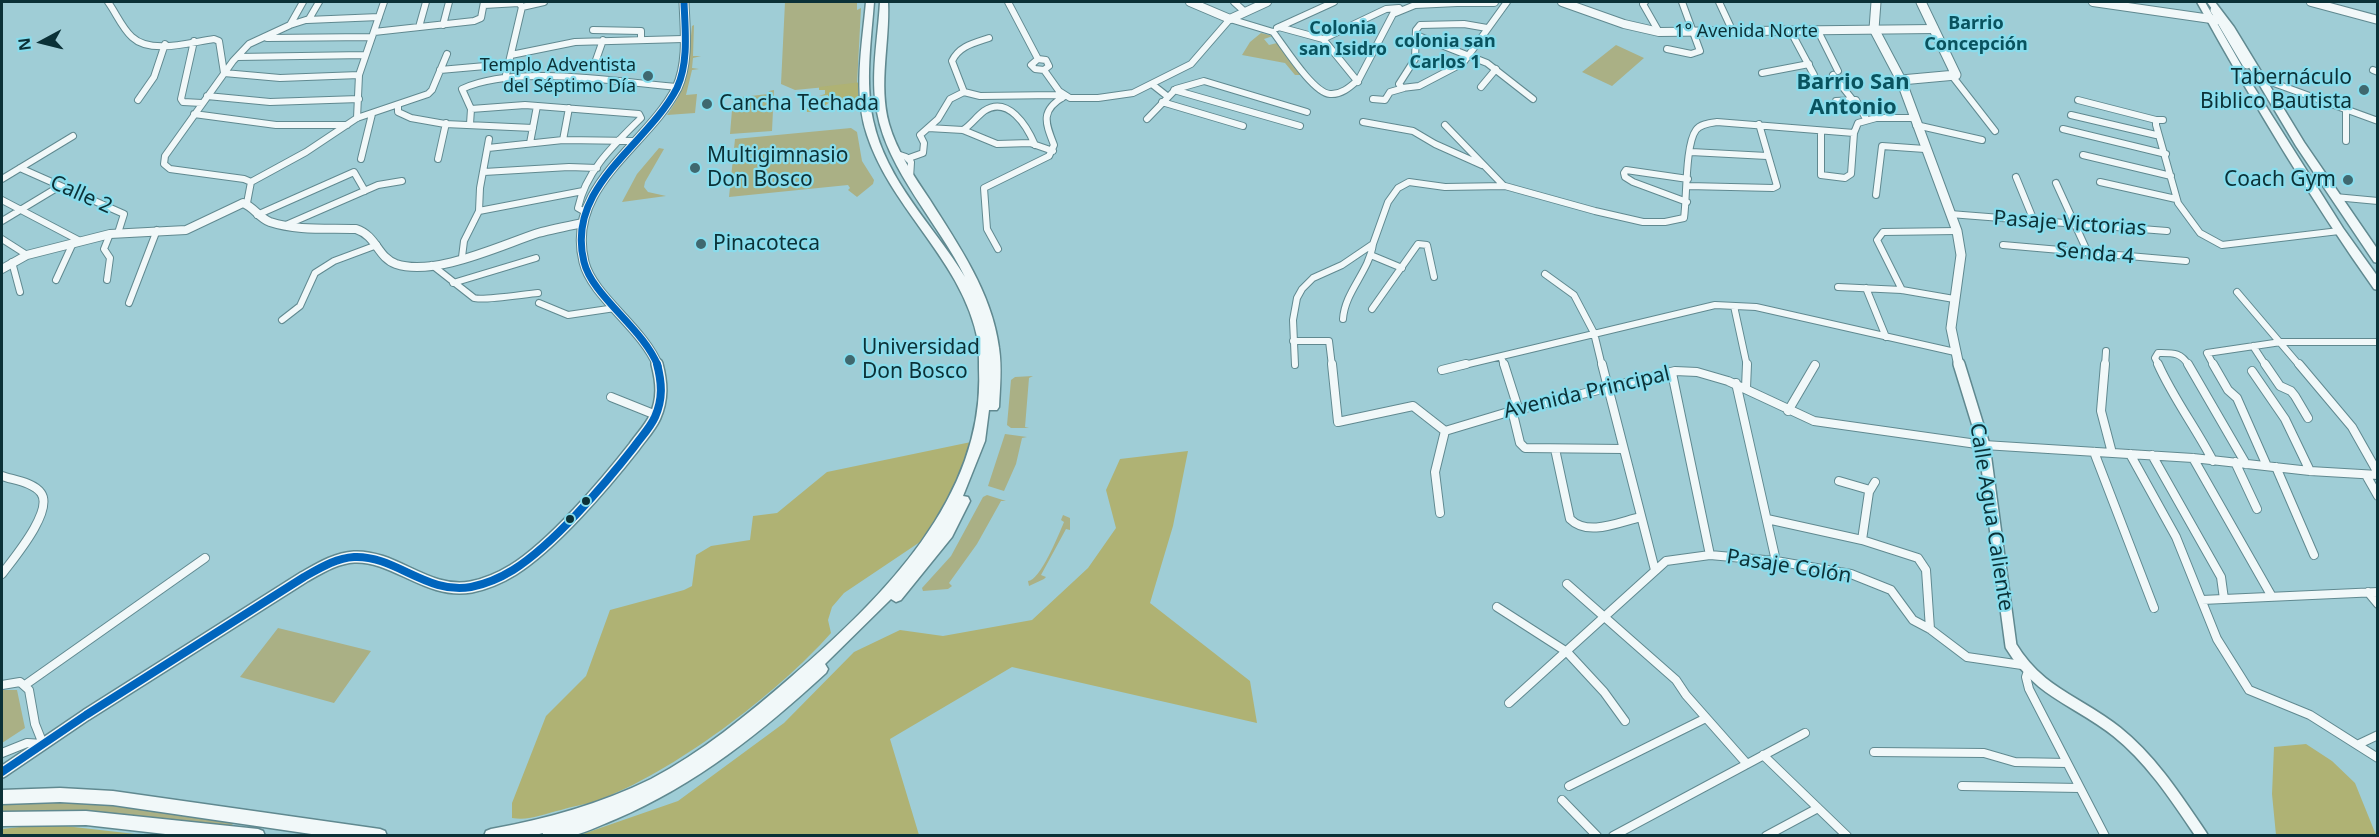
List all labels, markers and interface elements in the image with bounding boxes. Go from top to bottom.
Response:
north arrow [12,12,72,72]
district label: Barrio Concepción [1924,13,2028,56]
district label: Colonia san Isidro [1299,18,1387,60]
street label: 1° Avenida Norte [1674,21,1818,43]
district label: colonia san Carlos 1 [1394,31,1496,74]
text: N [12,36,36,52]
place label: Templo Adventista del Séptimo Día [480,55,636,98]
place label: Tabernáculo Biblico Bautista [2200,65,2352,115]
marker: Templo Adventista del Séptimo Día [641,69,655,83]
district label: Barrio San Antonio [1796,70,1910,122]
marker: Tabernáculo Biblico Bautista [2357,83,2371,97]
place label: Cancha Techada [719,91,879,117]
marker: Cancha Techada [700,97,714,111]
place label: Multigimnasio Don Bosco [707,143,848,193]
marker: Multigimnasio Don Bosco [688,161,702,175]
place label: Coach Gym [2224,167,2336,193]
street label: Calle 2 [46,170,116,220]
marker: Coach Gym [2341,173,2355,187]
street label: Pasaje Victorias [1993,206,2147,242]
place label: Pinacoteca [713,231,820,257]
marker: Pinacoteca [694,237,708,251]
street label: Senda 4 [2055,238,2135,270]
place label: Universidad Don Bosco [862,335,980,385]
marker: Universidad Don Bosco [843,353,857,367]
street label: Avenida Principal [1501,362,1673,424]
street label: Calle Agua Caliente [1964,421,2018,613]
unlabelled marker [580,495,592,507]
unlabelled marker [564,513,576,525]
street label: Pasaje Colón [1725,545,1853,589]

